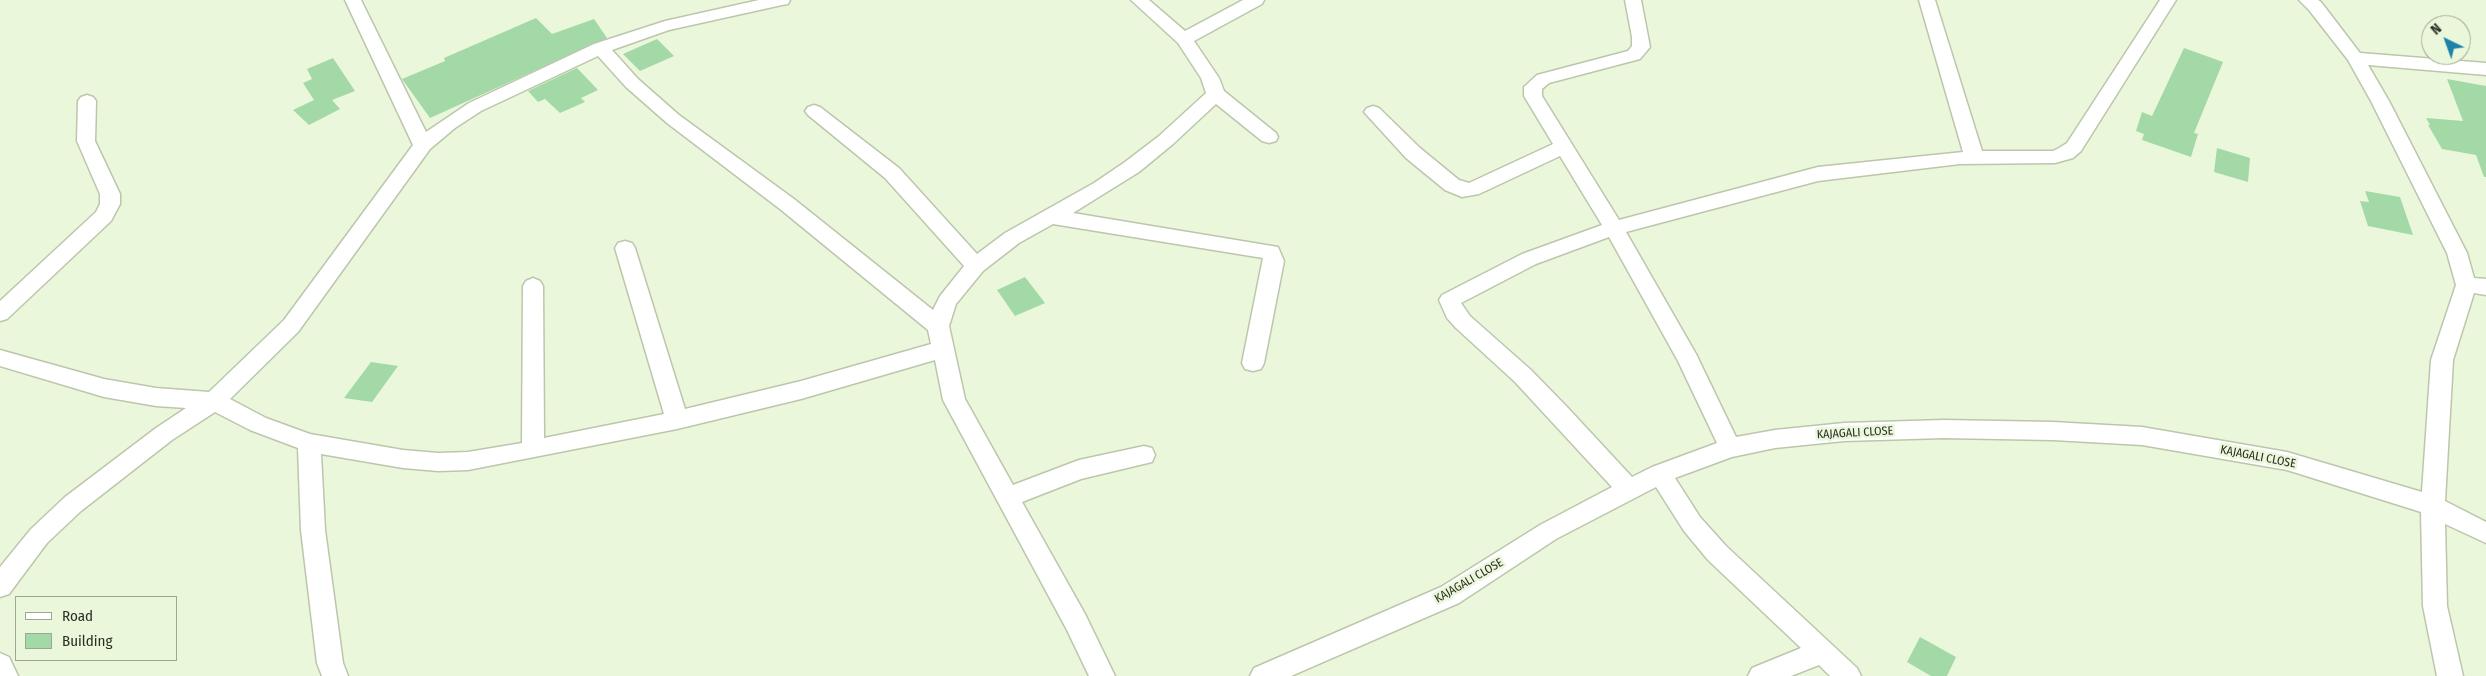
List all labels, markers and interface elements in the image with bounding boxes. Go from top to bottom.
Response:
north arrow [2421,15,2471,65]
text: N [2427,20,2445,38]
street label: KAJAGALI CLOSE [1816,424,1894,442]
street label: KAJAGALI CLOSE [2219,443,2297,471]
street label: KAJAGALI CLOSE [1432,556,1506,606]
legend [15,596,178,661]
text: Road [62,607,93,625]
text: Building [62,632,113,650]

